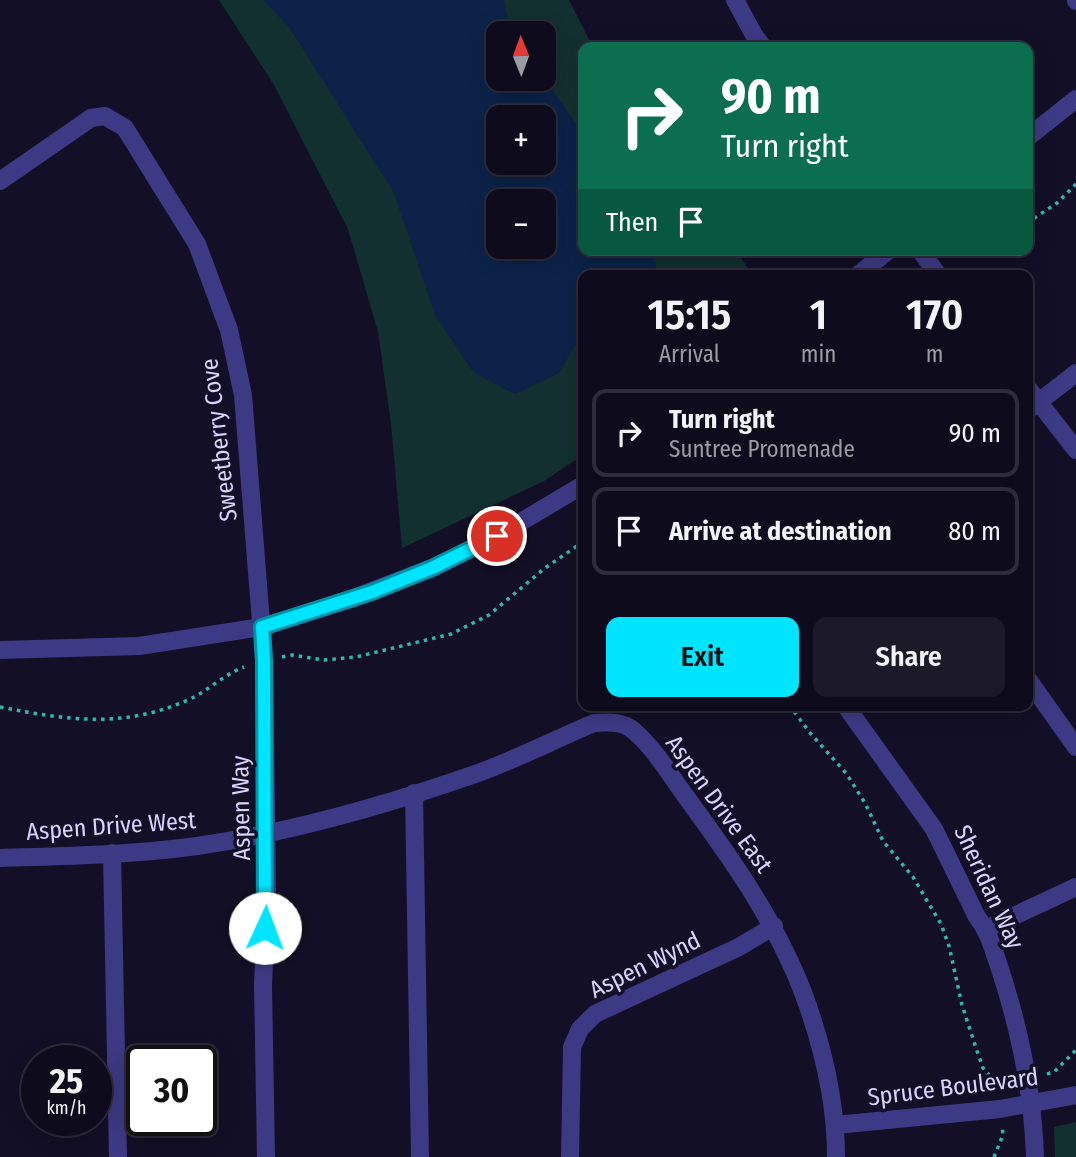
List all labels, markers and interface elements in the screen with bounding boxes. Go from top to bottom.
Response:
north arrow [486,21,556,91]
map controls [486,21,556,259]
text: 90 m [721,67,821,126]
icon: right [606,70,697,161]
button: + [486,105,556,175]
text: Turn right [721,127,848,165]
button: − [486,189,556,259]
icon: arrive [672,203,710,241]
text: Then [606,207,658,238]
text: 15:15 [648,290,731,340]
text: 1 [810,290,827,340]
text: 170 [906,290,963,340]
text: Arrival [659,340,720,368]
text: min [801,340,836,368]
text: m [926,340,944,368]
street label: Sweetberry Cove [195,357,243,523]
text: Turn right [669,404,775,435]
icon: right [610,414,648,452]
text: 90 m [949,418,1001,449]
text: Suntree Promenade [669,435,855,463]
pin [467,506,527,566]
icon: arrive [610,512,648,550]
text: Arrive at destination [669,516,892,547]
text: 80 m [948,516,1001,547]
icon: arrive [478,517,516,555]
button: Exit [606,617,799,697]
button: Share [813,617,1005,697]
street label: Aspen Drive East [660,730,778,878]
street label: Aspen Way [226,755,256,861]
street label: Aspen Drive West [25,806,197,846]
street label: Sheridan Way [948,821,1030,953]
position arrow [228,891,302,965]
street label: Aspen Wynd [585,926,705,1004]
speed limit sign: 30 [126,1045,217,1136]
text: 25 [50,1060,83,1102]
street label: Spruce Boulevard [866,1063,1040,1111]
text: km/h [46,1097,87,1119]

